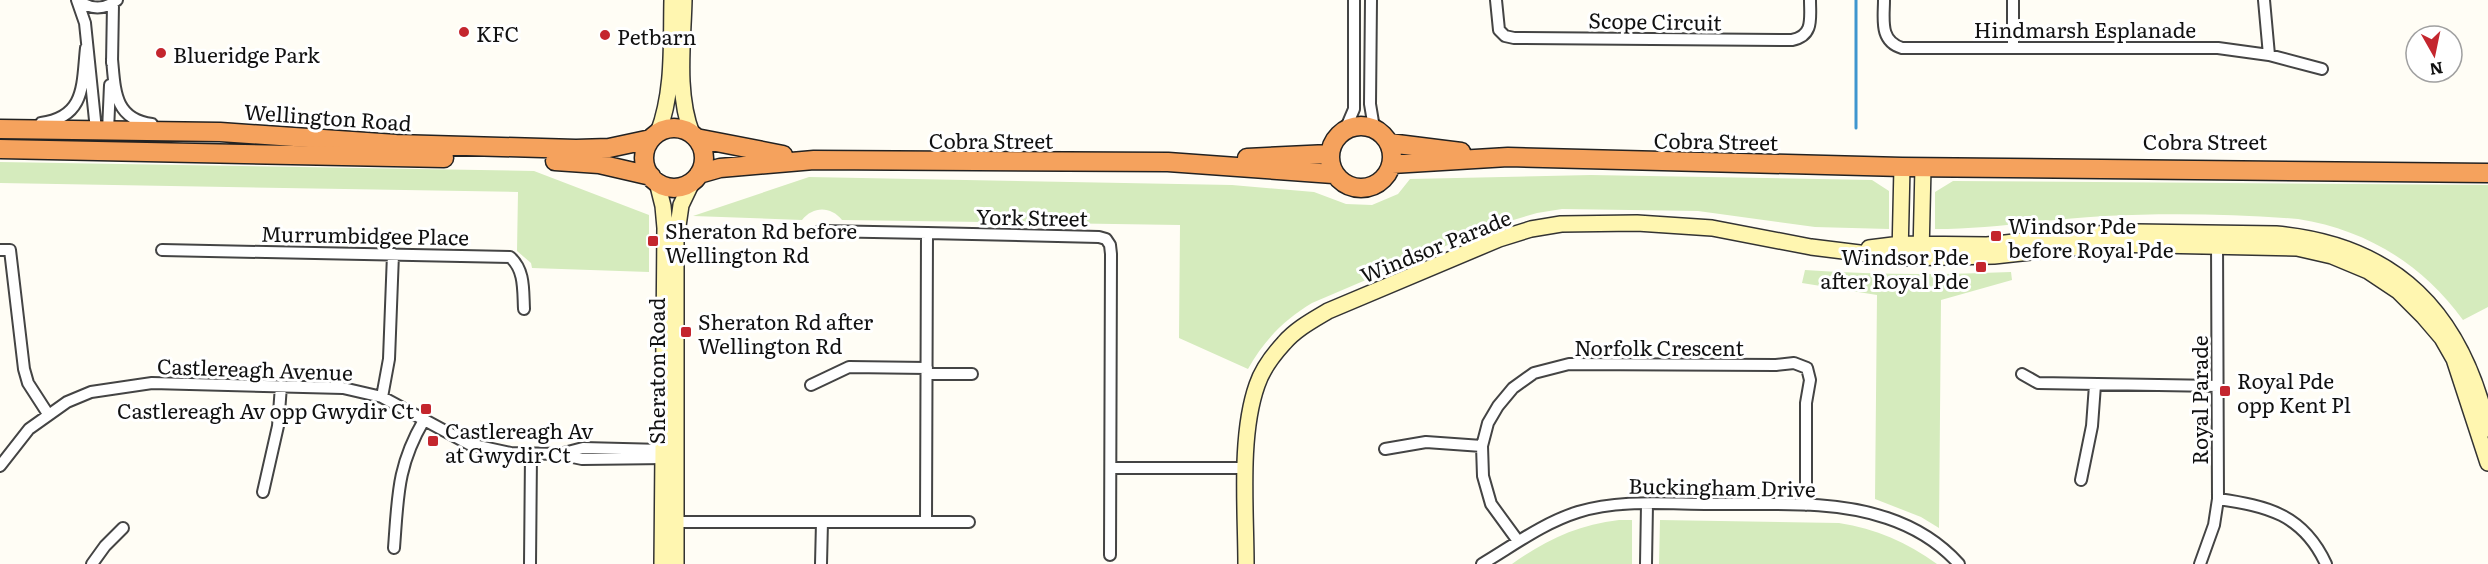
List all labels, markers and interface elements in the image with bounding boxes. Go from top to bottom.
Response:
street label: Scope Circuit [1588,3,1722,37]
street label: Hindmarsh Esplanade [1974,13,2196,44]
place label: KFC [476,17,519,48]
place label: Petbarn [617,20,696,51]
north arrow [2404,24,2464,84]
marker: KFC [457,25,471,39]
marker: Petbarn [598,28,612,42]
place label: Blueridge Park [173,38,320,69]
marker: Blueridge Park [154,46,168,60]
text: N [2428,57,2445,83]
street label: Wellington Road [243,95,413,137]
street label: Cobra Street [1654,123,1779,157]
street label: Cobra Street [929,124,1054,155]
street label: Cobra Street [2143,125,2268,156]
street label: York Street [976,200,1089,232]
street label: Windsor Parade [1355,201,1515,289]
place label: Windsor Pde before Royal Pde [2008,209,2174,264]
place label: Sheraton Rd before Wellington Rd [665,214,857,269]
street label: Murrumbidgee Place [261,217,469,251]
marker: Windsor Pde before Royal Pde [1989,229,2003,243]
marker: Sheraton Rd before Wellington Rd [646,234,660,248]
place label: Windsor Pde after Royal Pde [1820,240,1969,295]
marker: Windsor Pde after Royal Pde [1974,260,1988,274]
street label: Sheraton Road [640,297,671,445]
place label: Sheraton Rd after Wellington Rd [698,305,873,360]
marker: Sheraton Rd after Wellington Rd [679,325,693,339]
street label: Norfolk Crescent [1574,331,1744,362]
street label: Royal Parade [2183,335,2214,465]
street label: Castlereagh Avenue [156,349,354,387]
place label: Royal Pde opp Kent Pl [2237,364,2351,419]
marker: Royal Pde opp Kent Pl [2218,384,2232,398]
place label: Castlereagh Av opp Gwydir Ct [117,394,415,425]
marker: Castlereagh Av opp Gwydir Ct [419,402,433,416]
place label: Castlereagh Av at Gwydir Ct [445,414,594,469]
marker: Castlereagh Av at Gwydir Ct [426,434,440,448]
street label: Buckingham Drive [1628,469,1816,503]

